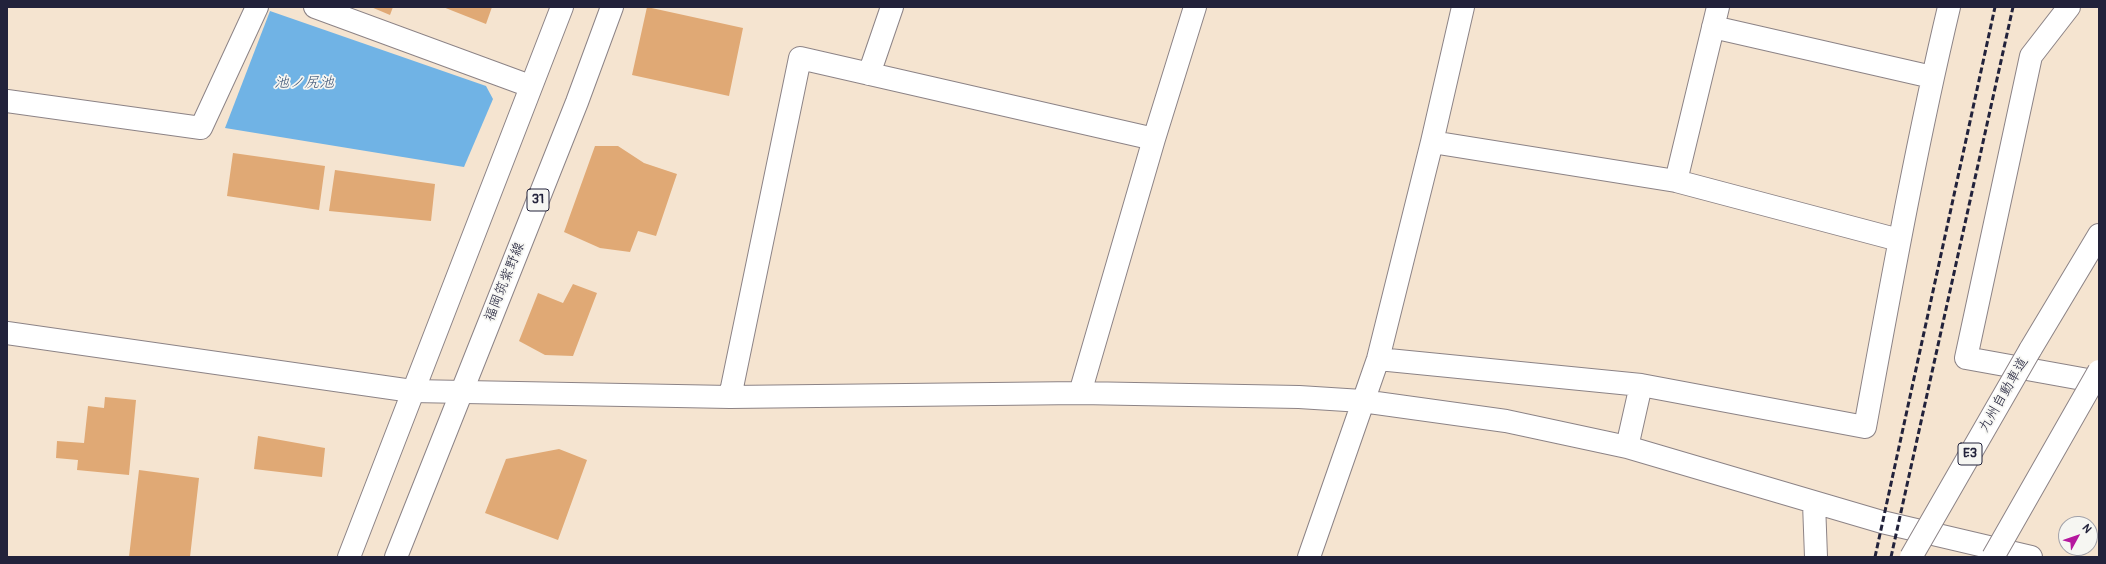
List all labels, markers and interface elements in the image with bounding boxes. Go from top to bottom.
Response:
water label: 池ノ尻池 [274,74,334,92]
road number: 31 [527,189,549,211]
street label: 福岡筑紫野線 [481,240,529,324]
street label: 九州自動車道 [1976,354,2032,436]
road number: E3 [1958,443,1982,465]
north arrow [2058,516,2098,556]
text: N [2079,522,2094,536]

